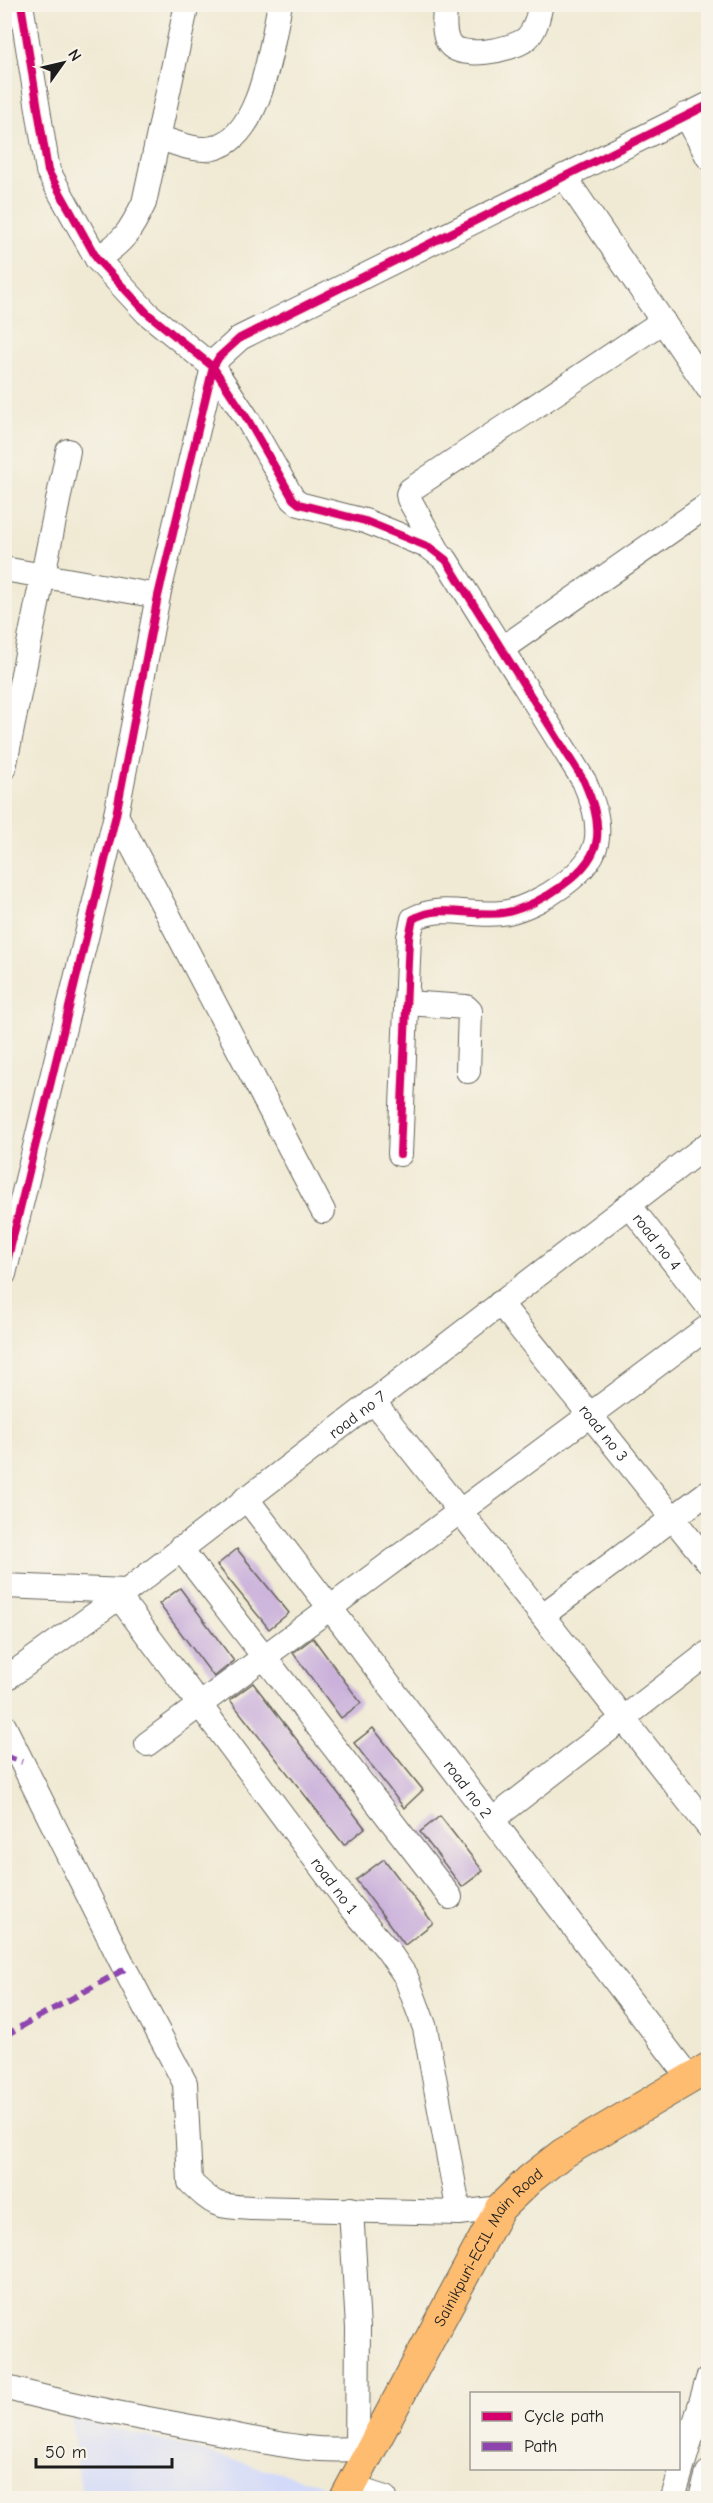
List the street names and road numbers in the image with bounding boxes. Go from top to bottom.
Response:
street label: road no 4 [629,1210,684,1274]
street label: road no 7 [326,1387,390,1442]
street label: road no 3 [575,1401,631,1465]
street label: road no 2 [440,1757,495,1822]
street label: road no 1 [307,1854,361,1918]
street label: Sainikpuri-ECIL Main Road [431,2165,546,2330]

